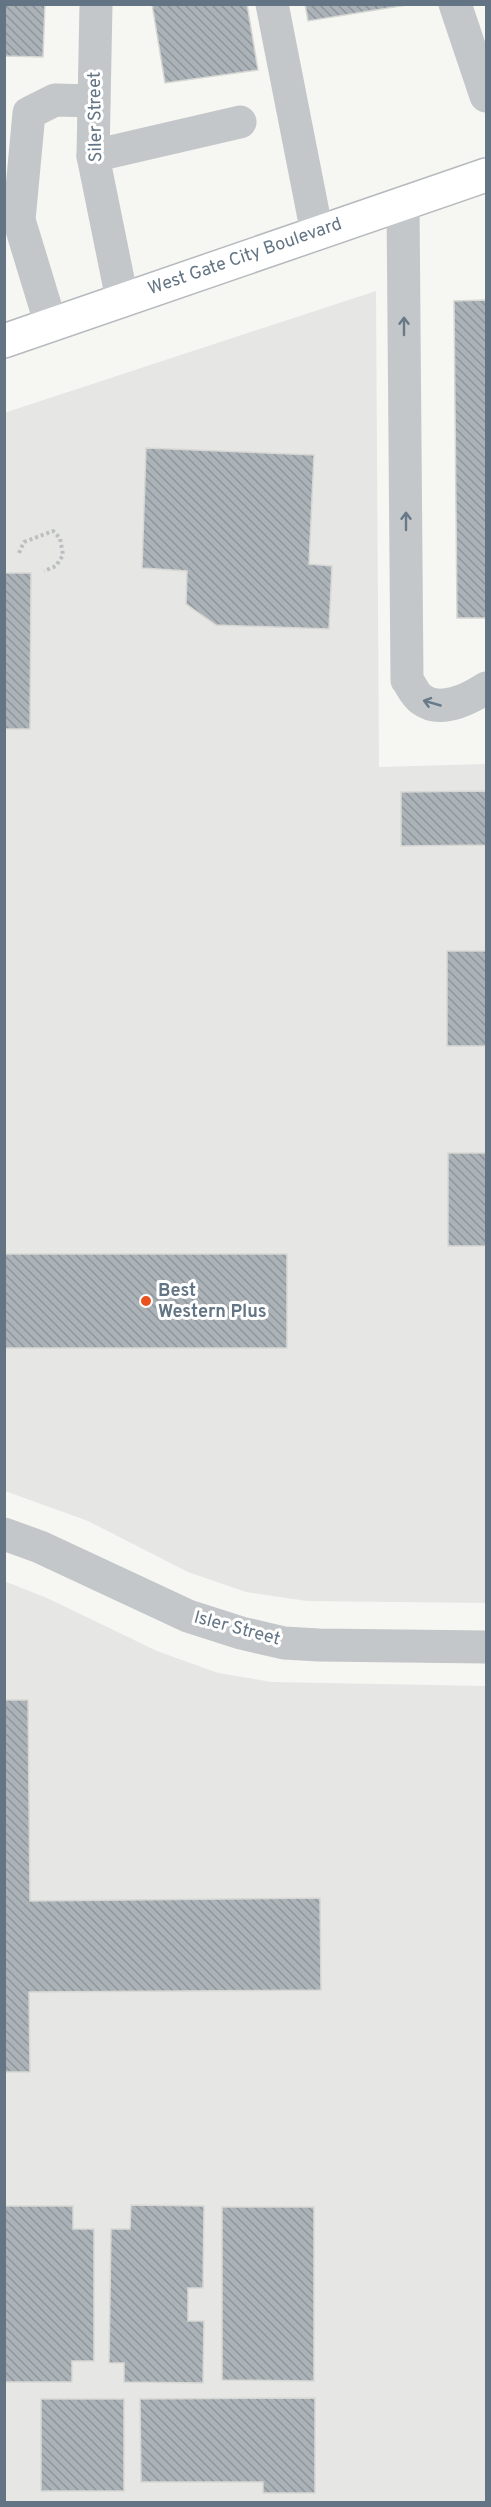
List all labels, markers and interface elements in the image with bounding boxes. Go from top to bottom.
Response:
street label: Siler Street [84,71,108,163]
street label: West Gate City Boulevard [145,213,345,301]
one-way arrow [398,316,410,336]
one-way arrow [400,511,412,531]
one-way arrow [423,697,442,708]
place label: Best Western Plus [158,1280,267,1324]
marker: Best Western Plus [139,1294,153,1308]
street label: Isler Street [191,1606,283,1652]

